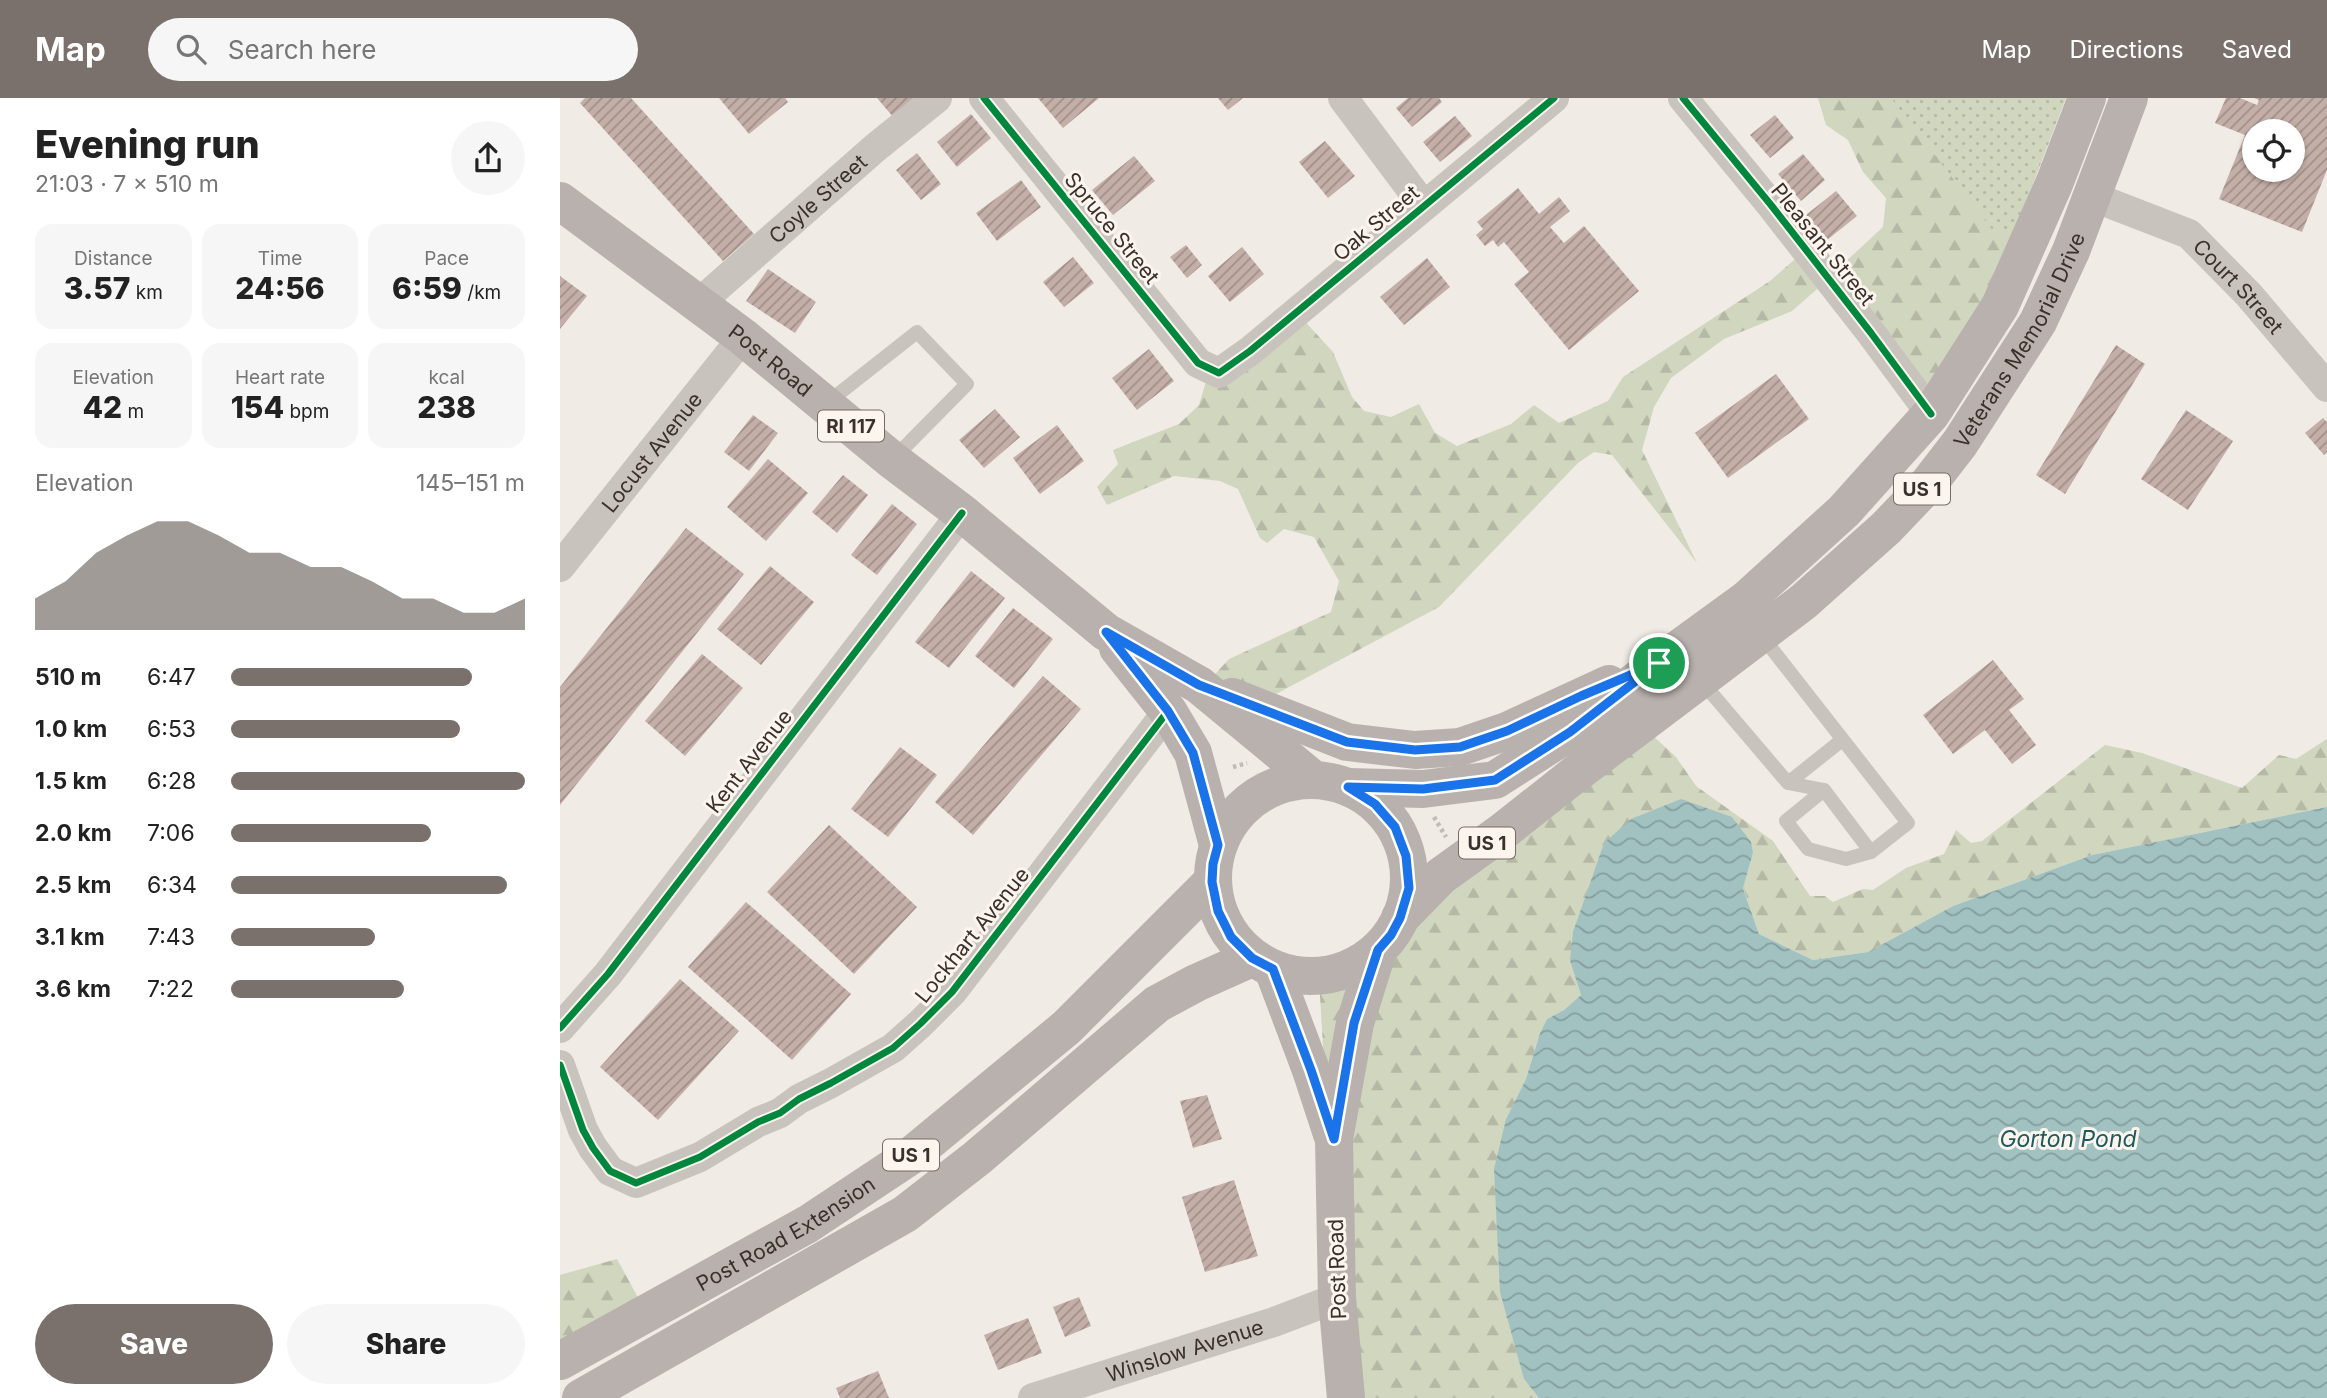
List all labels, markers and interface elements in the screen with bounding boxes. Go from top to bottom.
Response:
search box [148,18,638,81]
text: Map [35,29,106,69]
icon: search [172,30,210,68]
text: Search here [228,34,376,65]
text: Map [1982,35,2031,64]
text: Directions [2069,35,2184,64]
text: Saved [2222,35,2292,64]
map controls [2242,119,2305,182]
button: locate [2242,119,2305,182]
text: Evening run [35,121,260,167]
button: share [451,121,525,195]
street label: Coyle Street [764,149,872,248]
street label: Spruce Street [1059,167,1165,289]
text: 21:03 · 7 × 510 m [35,170,219,198]
street label: Pleasant Street [1766,178,1880,310]
street label: Oak Street [1328,180,1424,266]
street label: Veterans Memorial Drive [1948,229,2089,452]
street label: Court Street [2188,233,2289,339]
text: Distance [74,247,153,270]
text: Time [258,247,302,270]
text: Pace [424,247,469,270]
text: 3.57 [64,270,131,306]
text: 24:56 [235,270,325,306]
text: 6:59 [392,270,462,306]
text: km [131,281,163,304]
text: /km [462,281,501,304]
street label: Post Road [724,318,817,402]
text: Elevation [73,366,154,389]
text: Heart rate [235,366,325,389]
text: kcal [429,366,465,389]
street label: Locust Avenue [596,387,707,517]
text: 42 [82,389,122,425]
text: 154 [231,389,284,425]
text: 238 [417,389,476,425]
text: m [122,400,144,423]
text: bpm [284,400,329,423]
road number: RI 117 [818,410,884,442]
text: Elevation [35,469,134,497]
text: 145–151 m [416,469,525,497]
road number: US 1 [1894,474,1950,504]
pin [1629,633,1689,693]
icon: arrive [1640,644,1678,682]
text: 510 m [35,663,102,691]
text: 6:47 [147,663,196,691]
street label: Kent Avenue [701,704,797,818]
text: 1.0 km [35,715,107,743]
text: 6:53 [147,715,196,743]
text: 1.5 km [35,767,107,795]
text: 6:28 [147,767,196,795]
text: 2.0 km [35,819,112,847]
text: 7:06 [147,819,195,847]
road number: US 1 [1459,828,1515,858]
street label: Lockhart Avenue [910,862,1034,1008]
text: 2.5 km [35,871,112,899]
text: 6:34 [147,871,197,899]
text: 3.1 km [35,923,105,951]
text: 7:43 [147,923,195,951]
text: 3.6 km [35,975,111,1003]
text: 7:22 [147,975,194,1003]
water label: Gorton Pond [1999,1125,2138,1153]
road number: US 1 [883,1140,939,1170]
street label: Post Road Extension [692,1171,879,1296]
street label: Post Road [1323,1218,1351,1320]
button: Save [35,1304,273,1384]
button: Share [287,1304,525,1384]
street label: Winslow Avenue [1103,1314,1266,1387]

